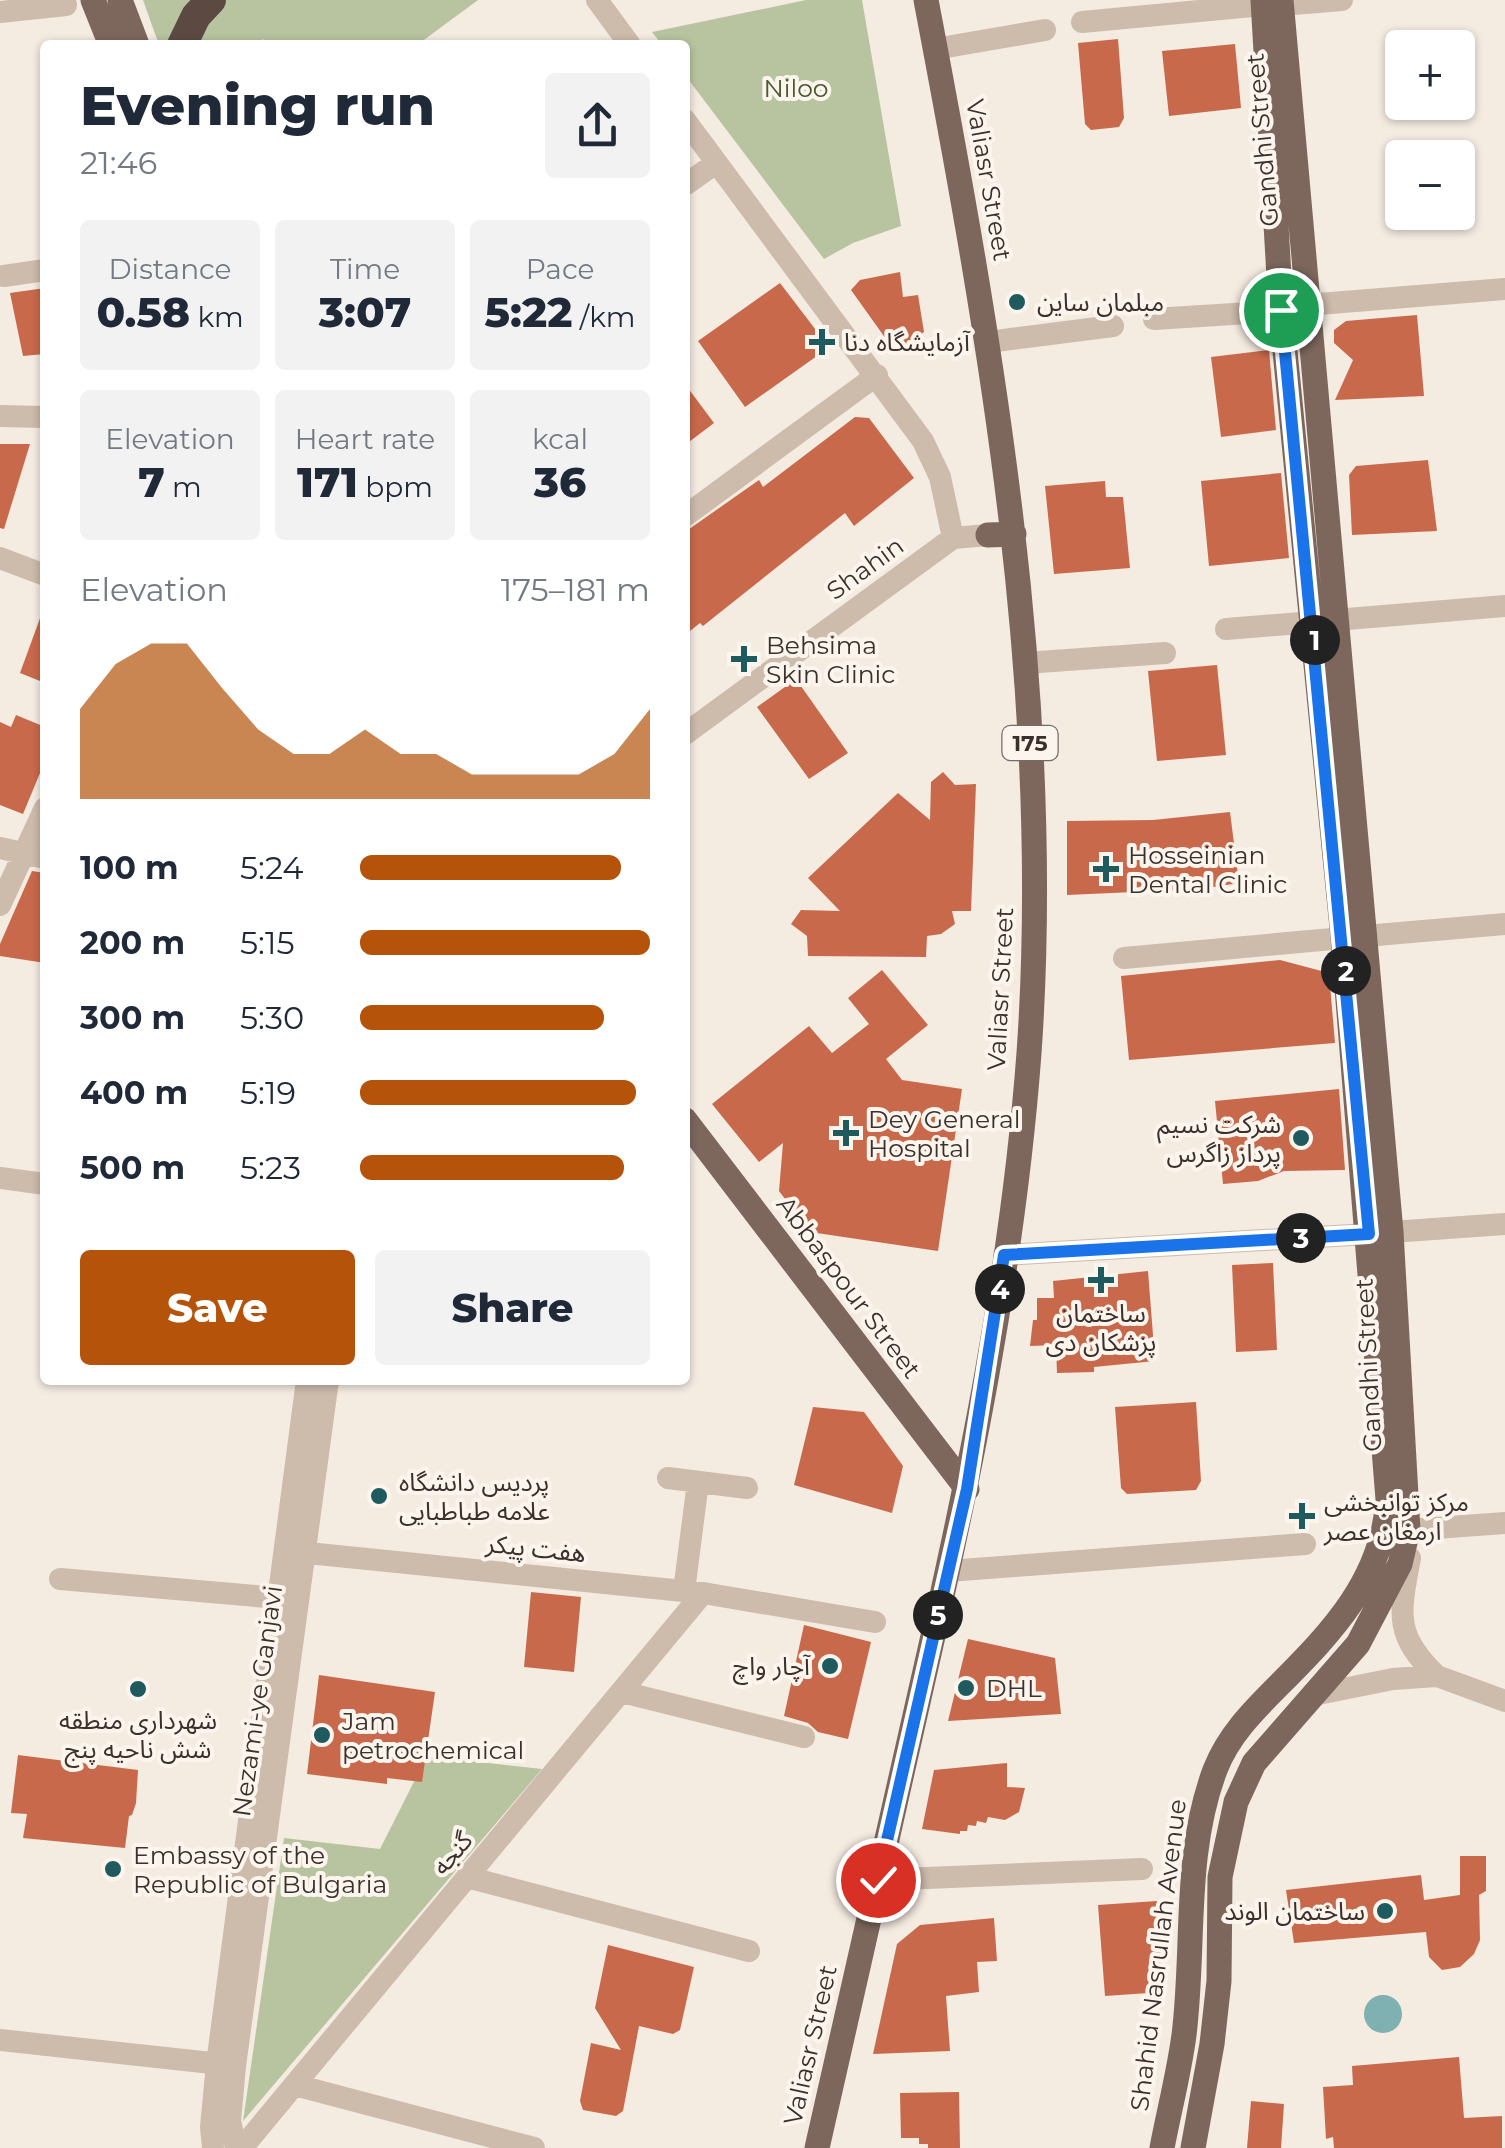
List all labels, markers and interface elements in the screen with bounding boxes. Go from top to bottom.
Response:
map controls [1385,30,1475,230]
button: + [1385,30,1475,120]
street label: Gandhi Street [1239,52,1285,228]
text: Evening run [80,72,435,139]
button: share [545,73,650,178]
park label: Niloo [763,73,829,103]
street label: Valiasr Street [960,97,1018,263]
button: − [1385,140,1475,230]
text: 21:46 [80,143,157,182]
text: Distance [108,252,232,286]
text: Time [330,252,400,286]
text: Pace [526,252,594,286]
pin [1239,268,1324,353]
icon: arrive [1254,283,1309,338]
text: 0.58 [96,286,190,338]
text: 3:07 [319,286,411,338]
text: 5:22 [485,286,572,338]
place label: مبلمان ساین [1037,287,1164,317]
marker: مبلمان ساین [1006,291,1028,313]
text: km [190,300,244,334]
text: /km [572,300,635,334]
place label: آزمایشگاه دنا [844,327,971,357]
marker: آزمایشگاه دنا [809,329,835,355]
text: Elevation [105,422,235,456]
text: Heart rate [295,422,435,456]
text: kcal [532,422,588,456]
text: 7 [138,456,165,508]
text: 171 [297,456,358,508]
text: 36 [534,456,586,508]
text: m [165,470,202,504]
text: bpm [358,470,433,504]
street label: Shahin [821,530,909,606]
text: Elevation [80,570,228,609]
text: 175–181 m [501,570,650,609]
pin: 1 [1290,615,1340,665]
text: 1 [1310,623,1320,657]
place label: Behsima Skin Clinic [766,630,895,689]
marker: Behsima Skin Clinic [731,646,757,672]
road number: 175 [1002,726,1058,760]
place label: Hosseinian Dental Clinic [1128,840,1287,899]
text: 100 m [80,848,179,887]
text: 5:24 [240,848,304,887]
marker: Hosseinian Dental Clinic [1093,856,1119,882]
street label: Valiasr Street [981,907,1019,1071]
text: 200 m [80,923,185,962]
text: 5:15 [240,923,295,962]
pin: 2 [1321,946,1371,996]
text: 2 [1338,954,1354,988]
text: 300 m [80,998,185,1037]
text: 5:30 [240,998,304,1037]
text: 400 m [80,1073,188,1112]
text: 5:19 [240,1073,296,1112]
place label: Dey General Hospital [868,1104,1021,1163]
place label: شرکت نسیم پرداز زاگرس [1157,1109,1281,1169]
marker: Dey General Hospital [833,1120,859,1146]
marker: شرکت نسیم پرداز زاگرس [1290,1127,1312,1149]
text: 500 m [80,1148,185,1187]
text: 5:23 [240,1148,301,1187]
street label: Abbaspour Street [771,1190,927,1384]
pin: 3 [1276,1213,1326,1263]
text: 3 [1293,1221,1309,1255]
button: Save [80,1250,355,1365]
button: Share [375,1250,650,1365]
pin: 4 [975,1264,1025,1314]
marker: ساختمان پزشکان دی [1088,1267,1114,1293]
text: 4 [990,1272,1010,1306]
street label: Gandhi Street [1348,1277,1388,1453]
place label: ساختمان پزشکان دی [1046,1298,1156,1358]
place label: پردیس دانشگاه علامه طباطبایی [399,1467,550,1526]
marker: پردیس دانشگاه علامه طباطبایی [368,1485,390,1507]
place label: مرکز توانبخشی ارمغان عصر [1323,1487,1469,1546]
marker: مرکز توانبخشی ارمغان عصر [1289,1503,1315,1529]
street label: هفت پیکر [484,1528,587,1569]
street label: Nezami-ye Ganjavi [226,1584,288,1818]
pin: 5 [913,1590,963,1640]
text: 5 [930,1598,946,1632]
place label: آچار واچ [733,1651,812,1685]
marker: آچار واچ [819,1655,841,1677]
place label: DHL [986,1673,1042,1703]
marker: DHL [955,1677,977,1699]
marker: شهرداری منطقه شش ناحیه پنج [127,1678,149,1700]
place label: شهرداری منطقه شش ناحیه پنج [59,1705,217,1768]
place label: Jam petrochemical [341,1706,524,1765]
marker: Jam petrochemical [311,1724,333,1746]
street label: Shahid Nasrullah Avenue [1124,1797,1192,2113]
street label: گنجه [425,1825,479,1881]
pin [836,1838,921,1923]
place label: Embassy of the Republic of Bulgaria [133,1840,387,1899]
icon: check [851,1853,906,1908]
marker: Embassy of the Republic of Bulgaria [102,1858,124,1880]
place label: ساختمان الوند [1224,1896,1365,1926]
marker: ساختمان الوند [1374,1900,1396,1922]
street label: Valiasr Street [777,1962,843,2128]

